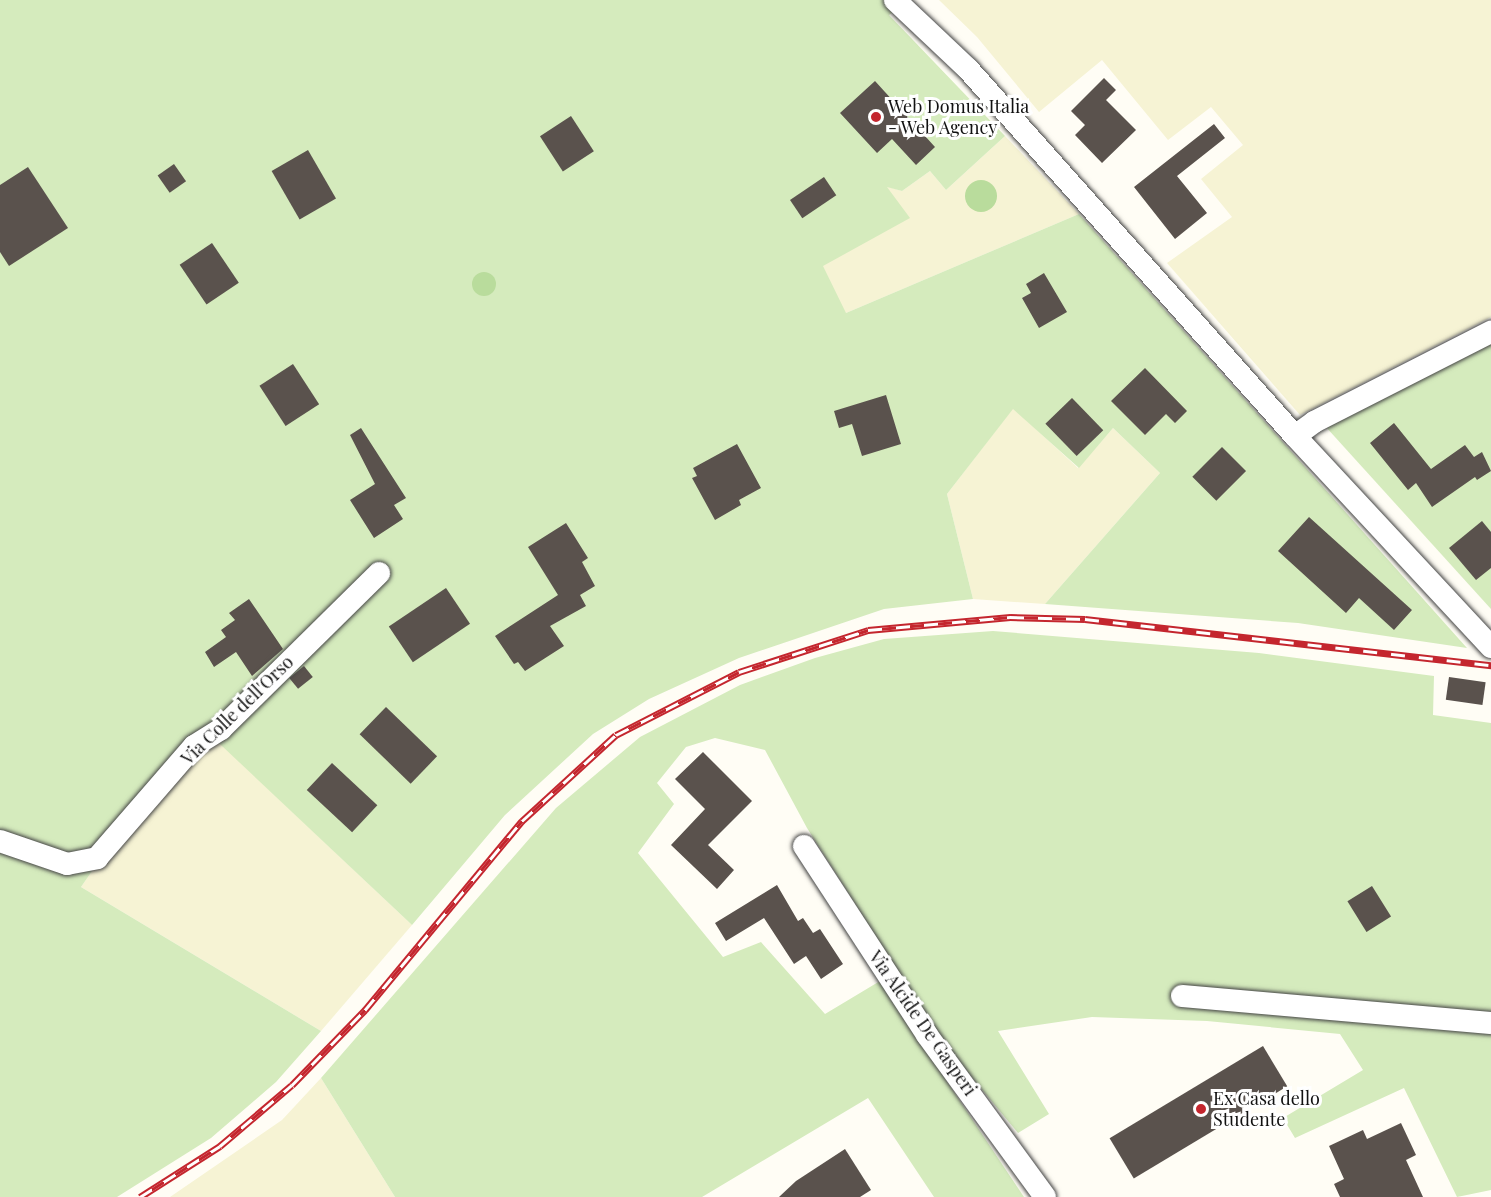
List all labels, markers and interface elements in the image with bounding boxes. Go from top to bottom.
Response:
place label: Web Domus Italia - Web Agency [888,96,1029,138]
marker: Web Domus Italia - Web Agency [869,110,883,124]
street label: Via Colle dell'Orso [176,651,298,769]
street label: Via Alcide De Gasperi [865,946,981,1100]
place label: Ex Casa dello Studente [1213,1088,1320,1130]
marker: Ex Casa dello Studente [1194,1102,1208,1116]

